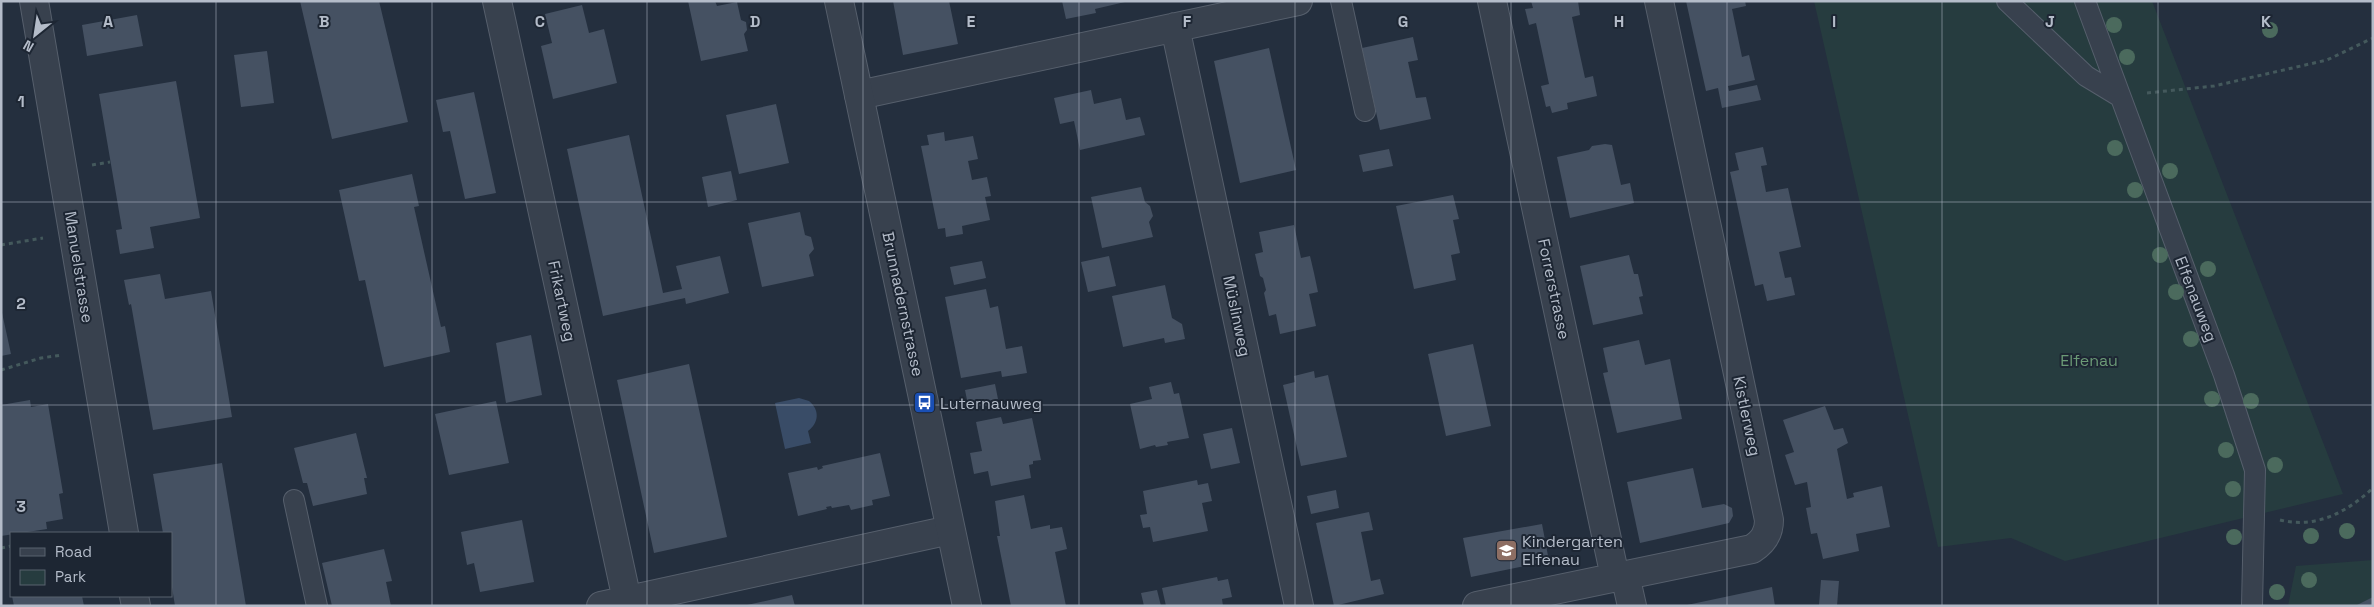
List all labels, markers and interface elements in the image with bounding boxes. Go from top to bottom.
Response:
north arrow [10,10,60,60]
text: A [103,11,113,32]
text: B [319,11,329,32]
text: C [535,11,545,32]
text: D [750,11,760,32]
text: E [967,11,976,32]
text: F [1183,11,1192,32]
text: G [1398,11,1408,32]
text: H [1614,11,1624,32]
text: I [1832,11,1836,32]
text: J [2045,11,2055,32]
text: K [2261,11,2271,32]
text: N [20,36,37,56]
text: 1 [17,91,25,112]
street label: Manuelstrasse [60,210,98,324]
street label: Brunnadernstrasse [877,230,929,378]
street label: Forrerstrasse [1533,237,1575,341]
street label: Elfenauweg [2170,253,2222,345]
street label: Frikartweg [543,259,581,343]
street label: Müslinweg [1218,274,1256,358]
text: 2 [16,293,26,314]
park label: Elfenau [2060,350,2118,371]
street label: Kistlerweg [1728,374,1766,458]
bus stop icon: Luternauweg [912,391,936,415]
place label: Luternauweg [940,393,1042,414]
text: 3 [16,496,26,517]
place label: Kindergarten Elfenau [1522,531,1623,570]
legend [10,532,172,597]
school or university icon: Kindergarten Elfenau [1494,538,1518,562]
text: Road [55,542,92,561]
text: Park [55,567,86,586]

